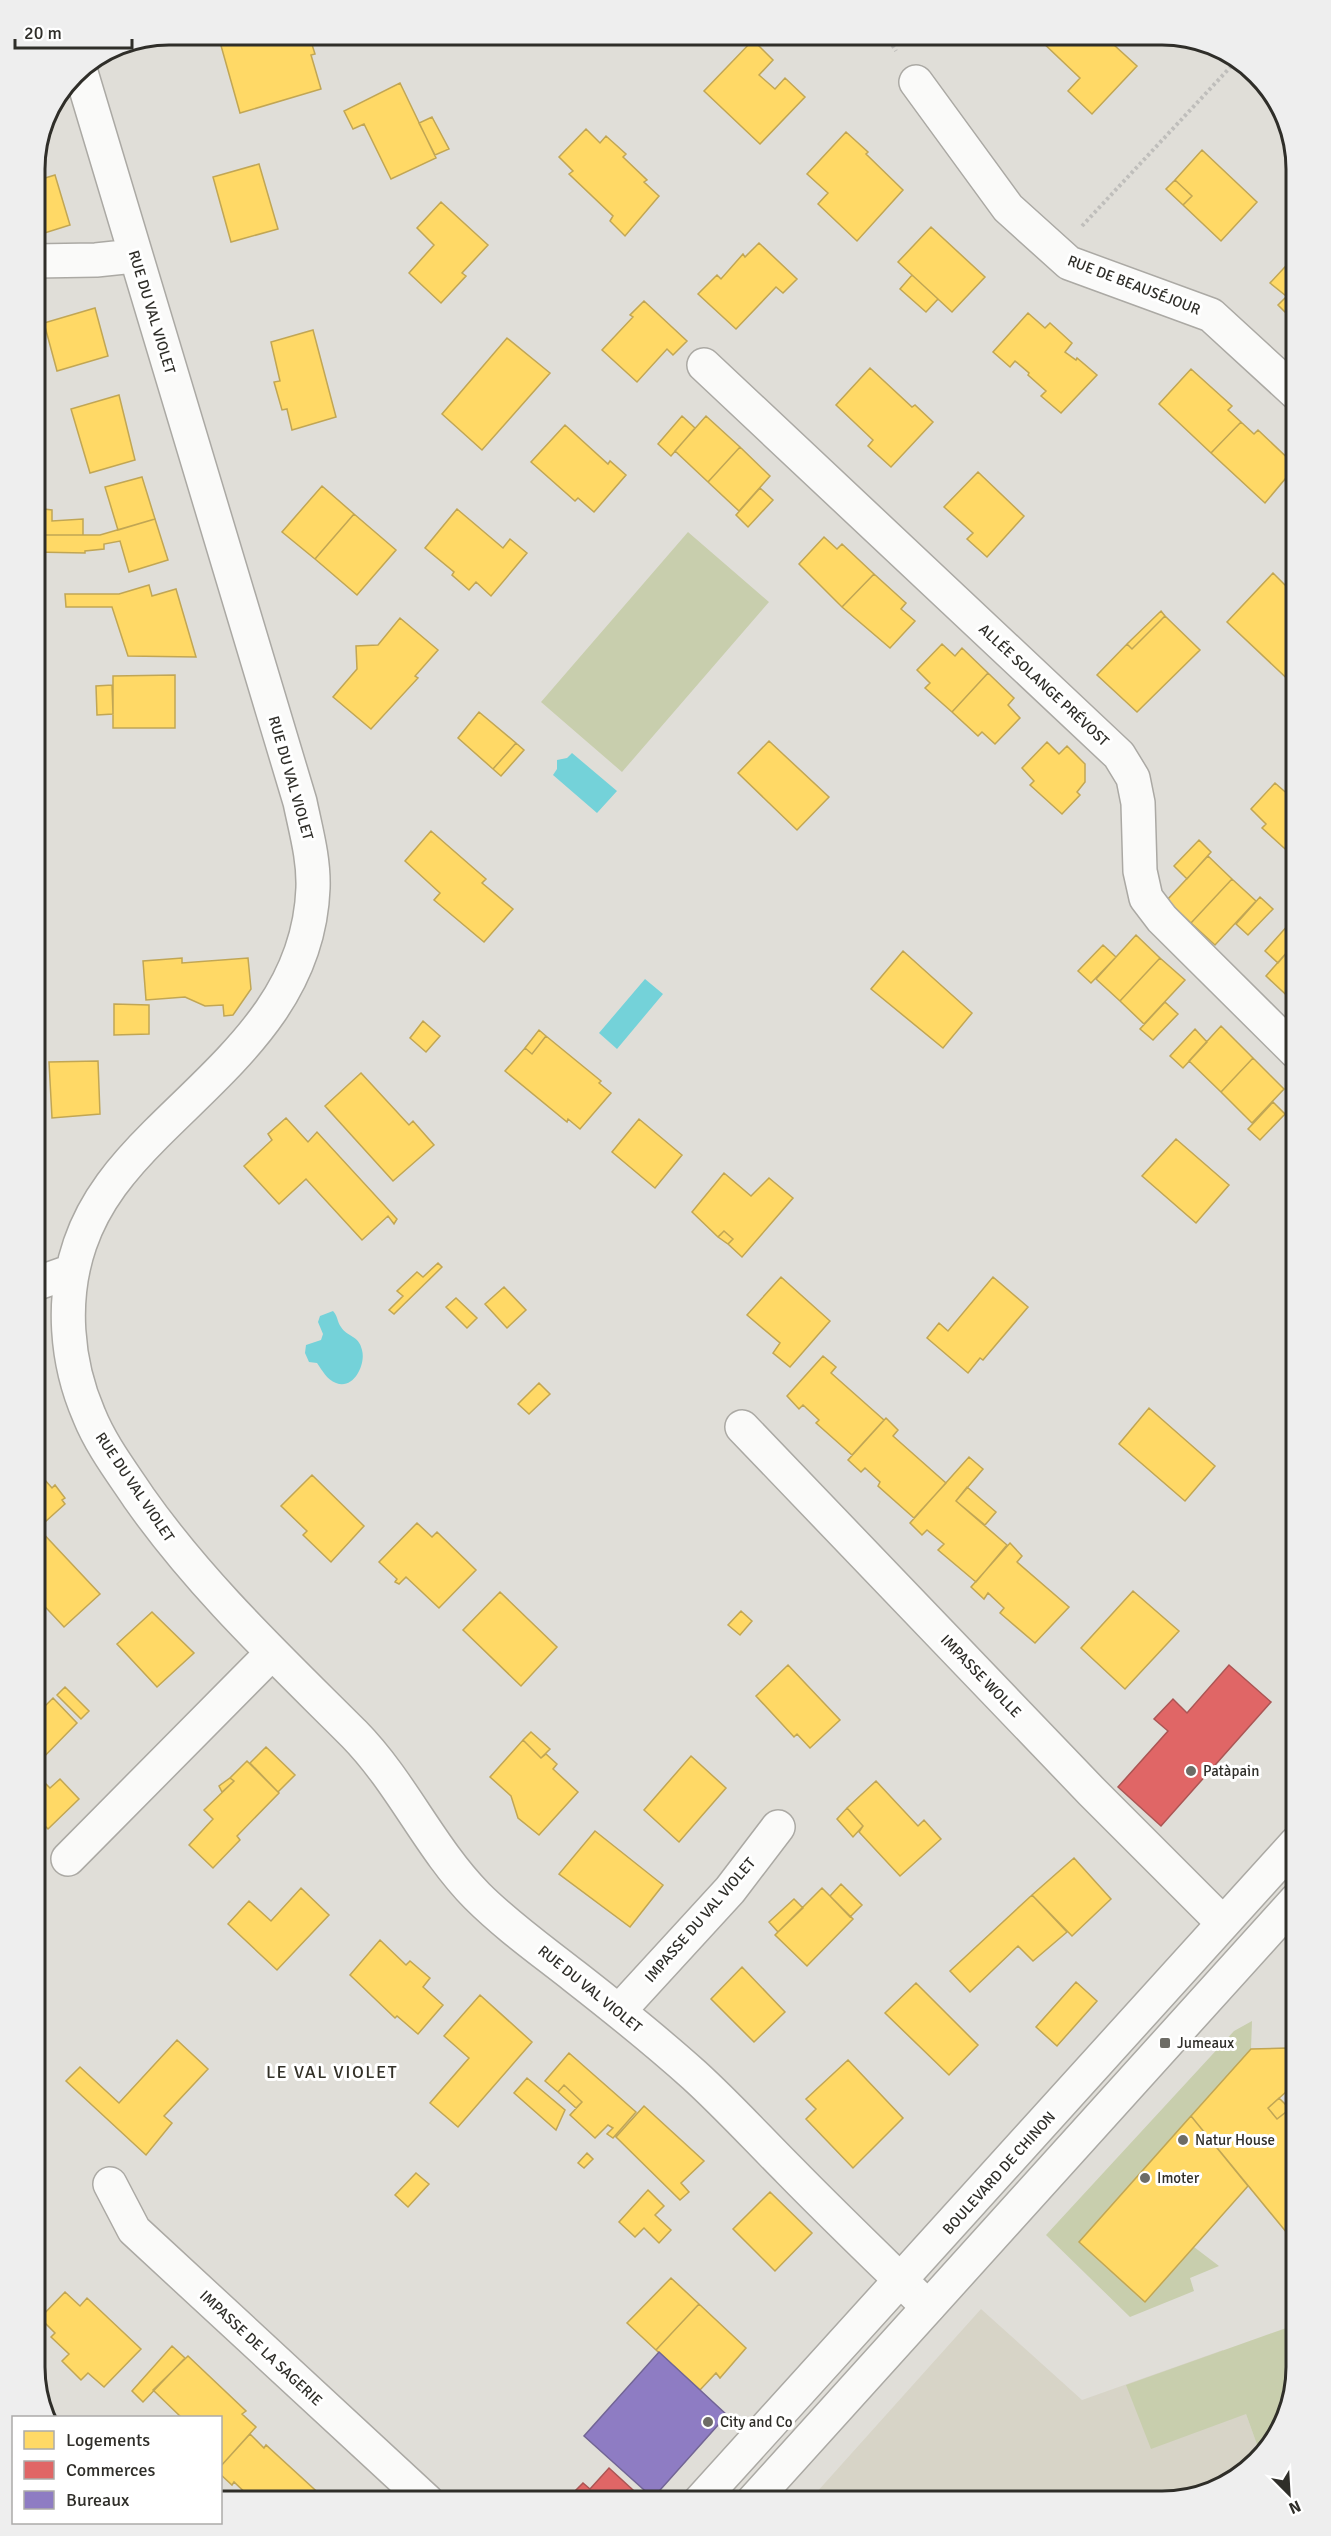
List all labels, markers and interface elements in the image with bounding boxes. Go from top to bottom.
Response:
scale bar [15,12,132,50]
text: 20 m [24,22,62,44]
street label: RUE DU VAL VIOLET [125,248,180,376]
street label: RUE DE BEAUSÉJOUR [1065,250,1203,319]
street label: ALLÉE SOLANGE PRÉVOST [975,619,1114,750]
street label: RUE DU VAL VIOLET [265,714,317,843]
street label: RUE DU VAL VIOLET [92,1429,179,1546]
street label: IMPASSE WOLLE [937,1631,1025,1721]
place label: Patàpain [1203,1762,1259,1780]
marker: Patàpain [1184,1764,1198,1778]
street label: IMPASSE DU VAL VIOLET [641,1854,759,1986]
street label: RUE DU VAL VIOLET [535,1942,646,2037]
place label: Jumeaux [1177,2034,1234,2052]
marker: Jumeaux [1158,2036,1172,2050]
district label: LE VAL VIOLET [266,2061,398,2083]
street label: BOULEVARD DE CHINON [939,2108,1059,2238]
place label: Natur House [1195,2131,1275,2149]
marker: Natur House [1176,2133,1190,2147]
place label: Imoter [1157,2169,1200,2187]
marker: Imoter [1138,2171,1152,2185]
street label: IMPASSE DE LA SAGERIE [196,2287,326,2409]
place label: City and Co [720,2413,793,2431]
marker: City and Co [701,2415,715,2429]
legend [12,2416,222,2524]
text: Logements [66,2429,150,2451]
text: Commerces [66,2459,155,2481]
north arrow [1259,2464,1319,2524]
text: Bureaux [66,2489,130,2511]
text: N [1286,2495,1304,2518]

